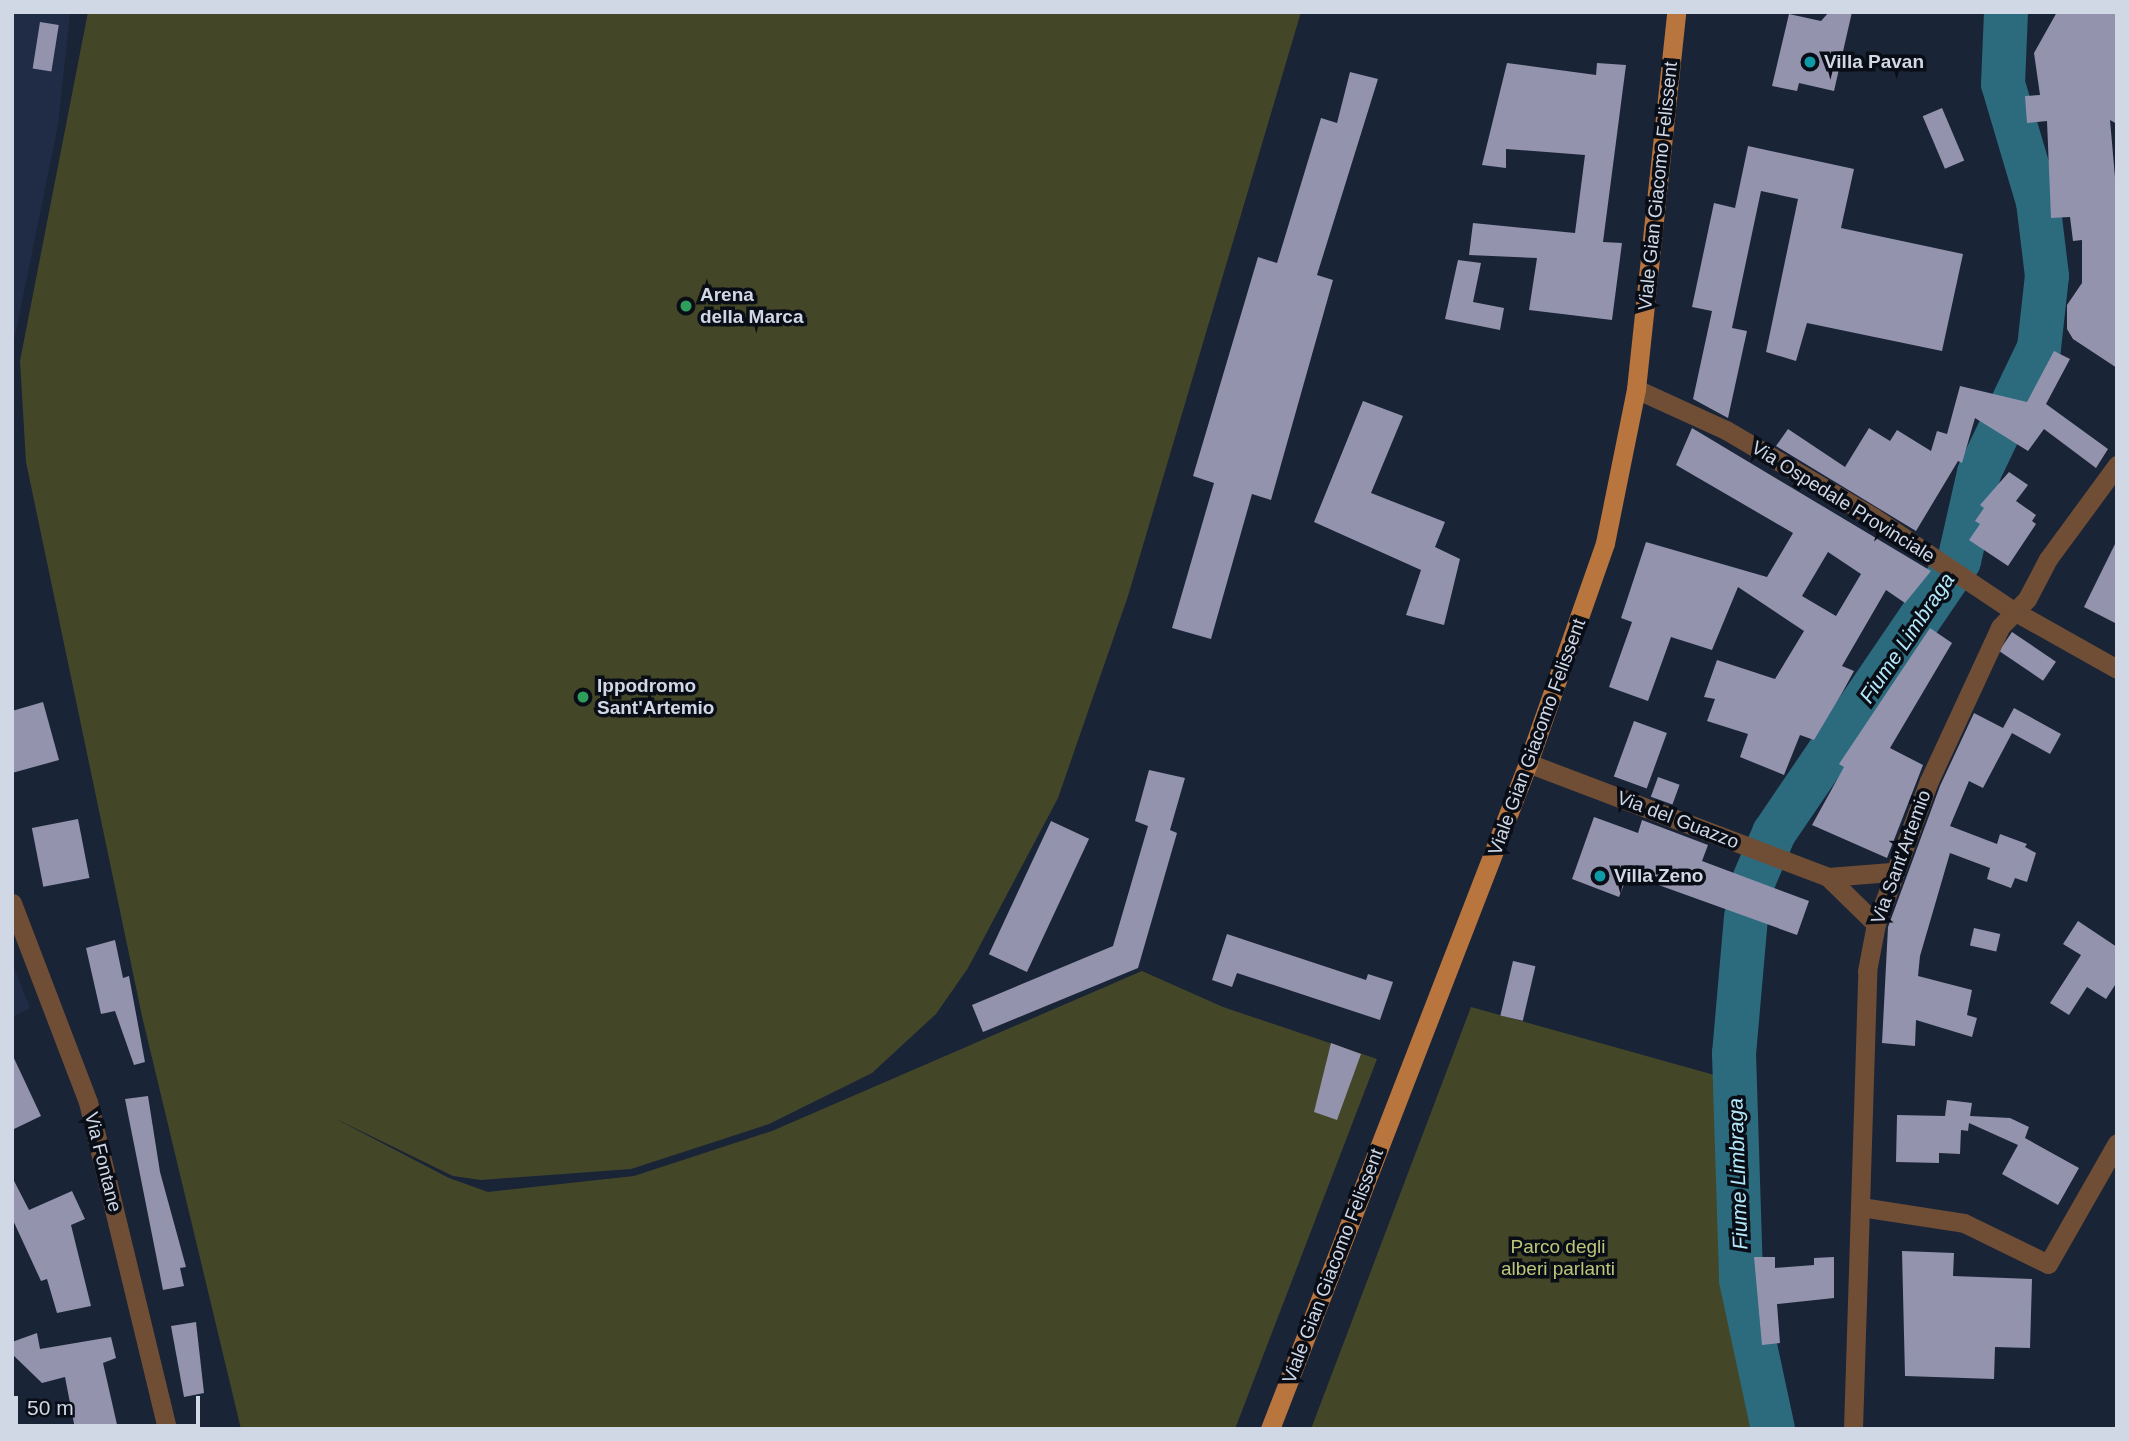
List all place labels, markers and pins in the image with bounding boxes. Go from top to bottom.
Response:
place label: Villa Pavan [1824,51,1924,73]
marker: Villa Pavan [1802,54,1818,70]
place label: Arena della Marca [700,284,803,328]
marker: Arena della Marca [678,298,694,314]
place label: Ippodromo Sant'Artemio [597,675,714,719]
marker: Ippodromo Sant'Artemio [575,689,591,705]
place label: Villa Zeno [1614,865,1703,887]
marker: Villa Zeno [1592,868,1608,884]

